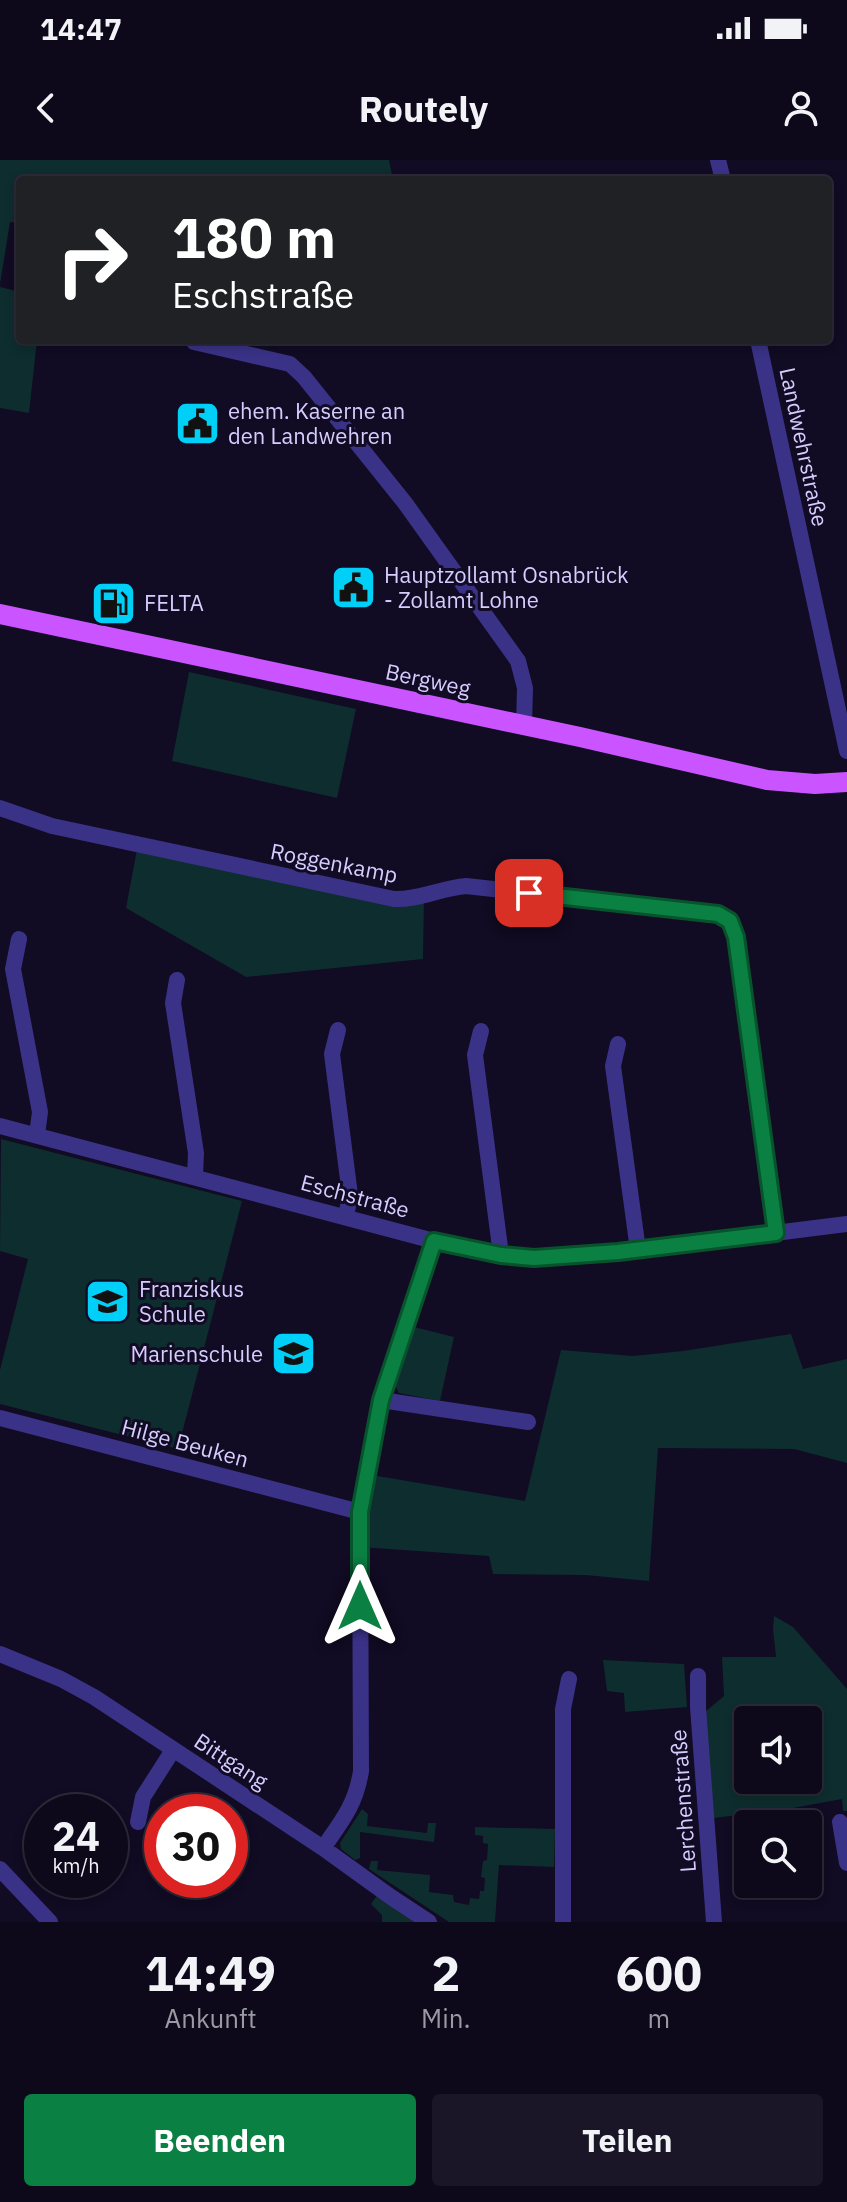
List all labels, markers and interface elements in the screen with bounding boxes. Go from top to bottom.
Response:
text: 14:47 [40,9,122,48]
text: Routely [359,85,488,132]
icon: back [24,86,68,130]
icon: person [779,86,823,130]
text: 180 m [172,201,336,273]
icon: right [40,208,144,312]
text: Eschstraße [172,271,354,318]
street label: Landwehrstraße [774,365,835,529]
place label: ehem. Kaserne an den Landwehren [228,396,405,450]
public building icon: ehem. Kaserne an den Landwehren [173,400,221,448]
place label: Hauptzollamt Osnabrück - Zollamt Lohne [384,560,629,614]
public building icon: Hauptzollamt Osnabrück - Zollamt Lohne [329,564,377,612]
fuel station icon: FELTA [89,579,137,627]
place label: FELTA [144,588,204,617]
street label: Bergweg [383,656,474,703]
street label: Roggenkamp [268,836,400,889]
pin [495,859,563,927]
icon: arrive [507,871,551,915]
street label: Eschstraße [298,1167,413,1224]
place label: Franziskus Schule [139,1274,244,1328]
school or university icon: Franziskus Schule [84,1278,132,1326]
school or university icon: Marienschule [270,1330,318,1378]
place label: Marienschule [130,1339,263,1368]
street label: Hilge Beuken [118,1412,252,1473]
position arrow [318,1564,402,1648]
map controls [734,1706,822,1898]
button: sound [734,1706,822,1794]
street label: Bittgang [189,1726,274,1795]
street label: Lerchenstraße [663,1729,702,1873]
speed limit sign: 30 [144,1794,248,1898]
text: 24 [52,1810,100,1862]
button: search [734,1810,822,1898]
text: km/h [52,1852,100,1879]
text: 14:49 [145,1942,276,2004]
text: 2 [431,1942,460,2004]
text: 600 [616,1942,702,2004]
text: Ankunft [165,2001,257,2035]
text: Min. [421,2001,471,2035]
text: m [647,2001,670,2035]
button: Beenden [24,2094,416,2186]
button: Teilen [432,2094,823,2186]

